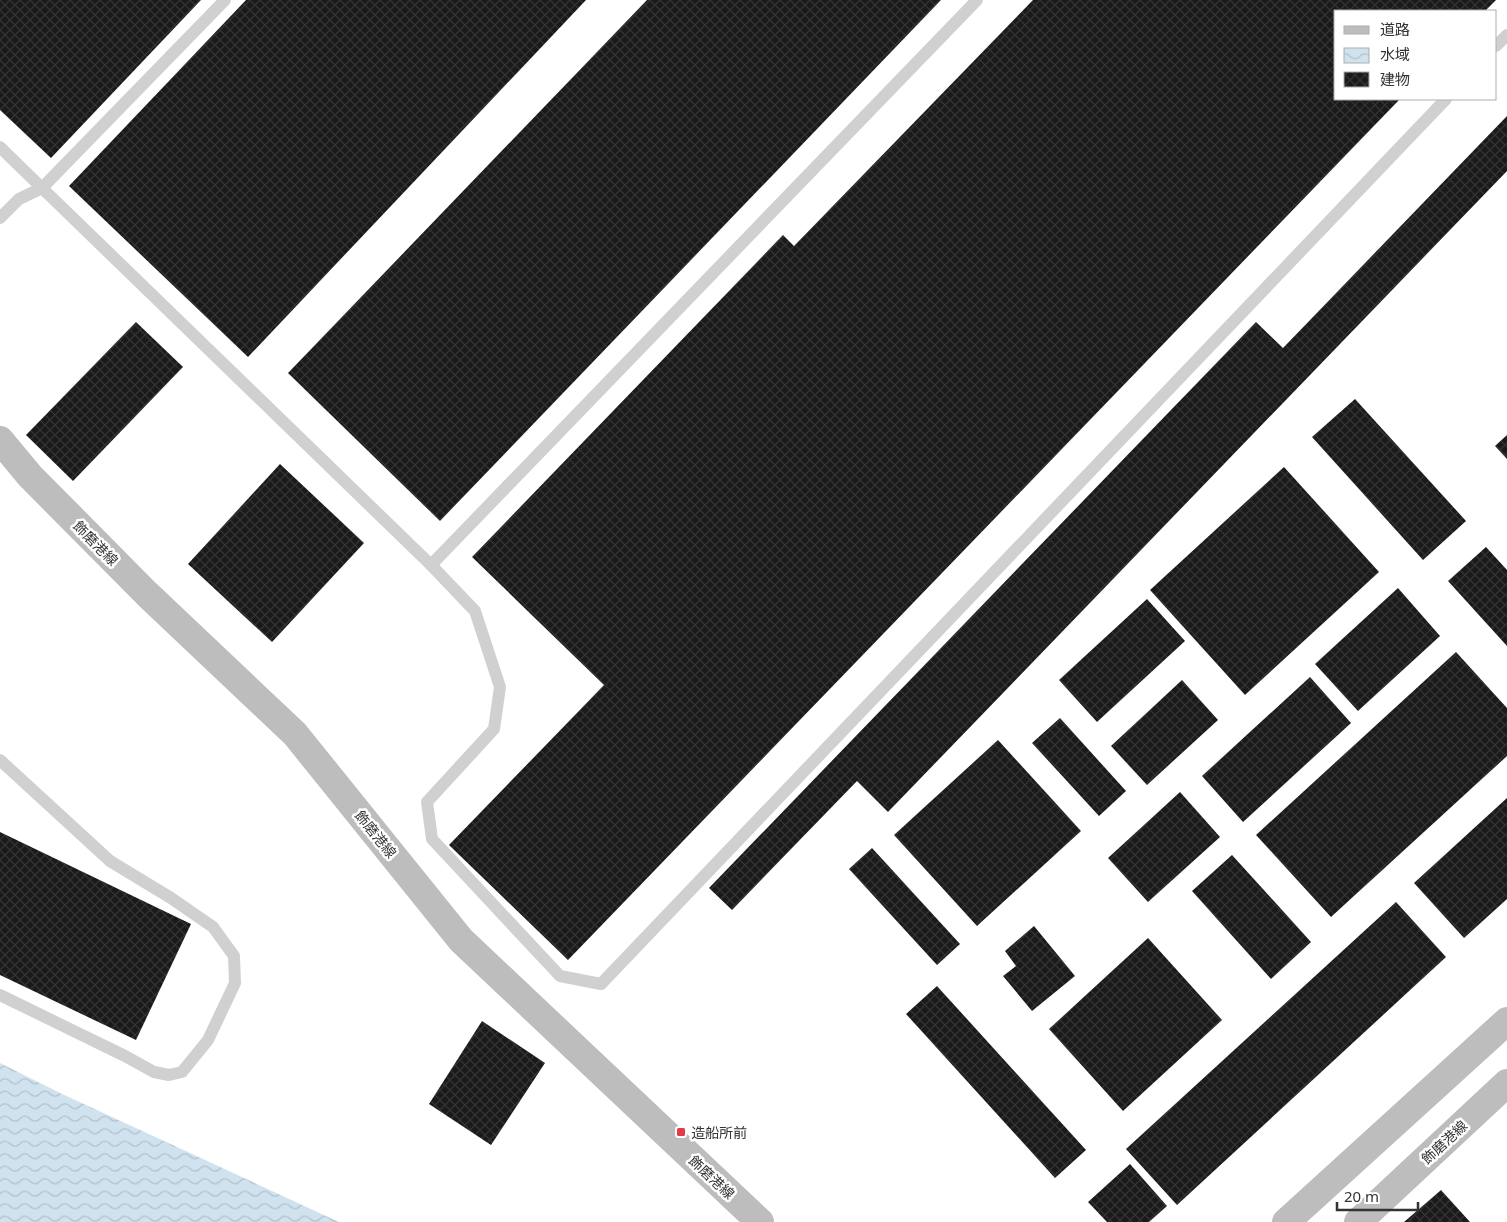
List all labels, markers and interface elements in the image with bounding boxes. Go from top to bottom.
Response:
legend [1334,10,1497,100]
text: 道路 [1380,19,1410,39]
text: 水域 [1380,44,1410,64]
text: 建物 [1380,69,1410,89]
street label: 飾磨港線 [69,516,123,570]
street label: 飾磨港線 [351,806,401,862]
street label: 飾磨港線 [1417,1116,1471,1168]
place label: 造船所前 [691,1123,747,1142]
marker: 造船所前 [675,1126,687,1138]
street label: 飾磨港線 [685,1151,739,1203]
scale bar [1337,1180,1418,1212]
text: 20 m [1344,1186,1379,1206]

